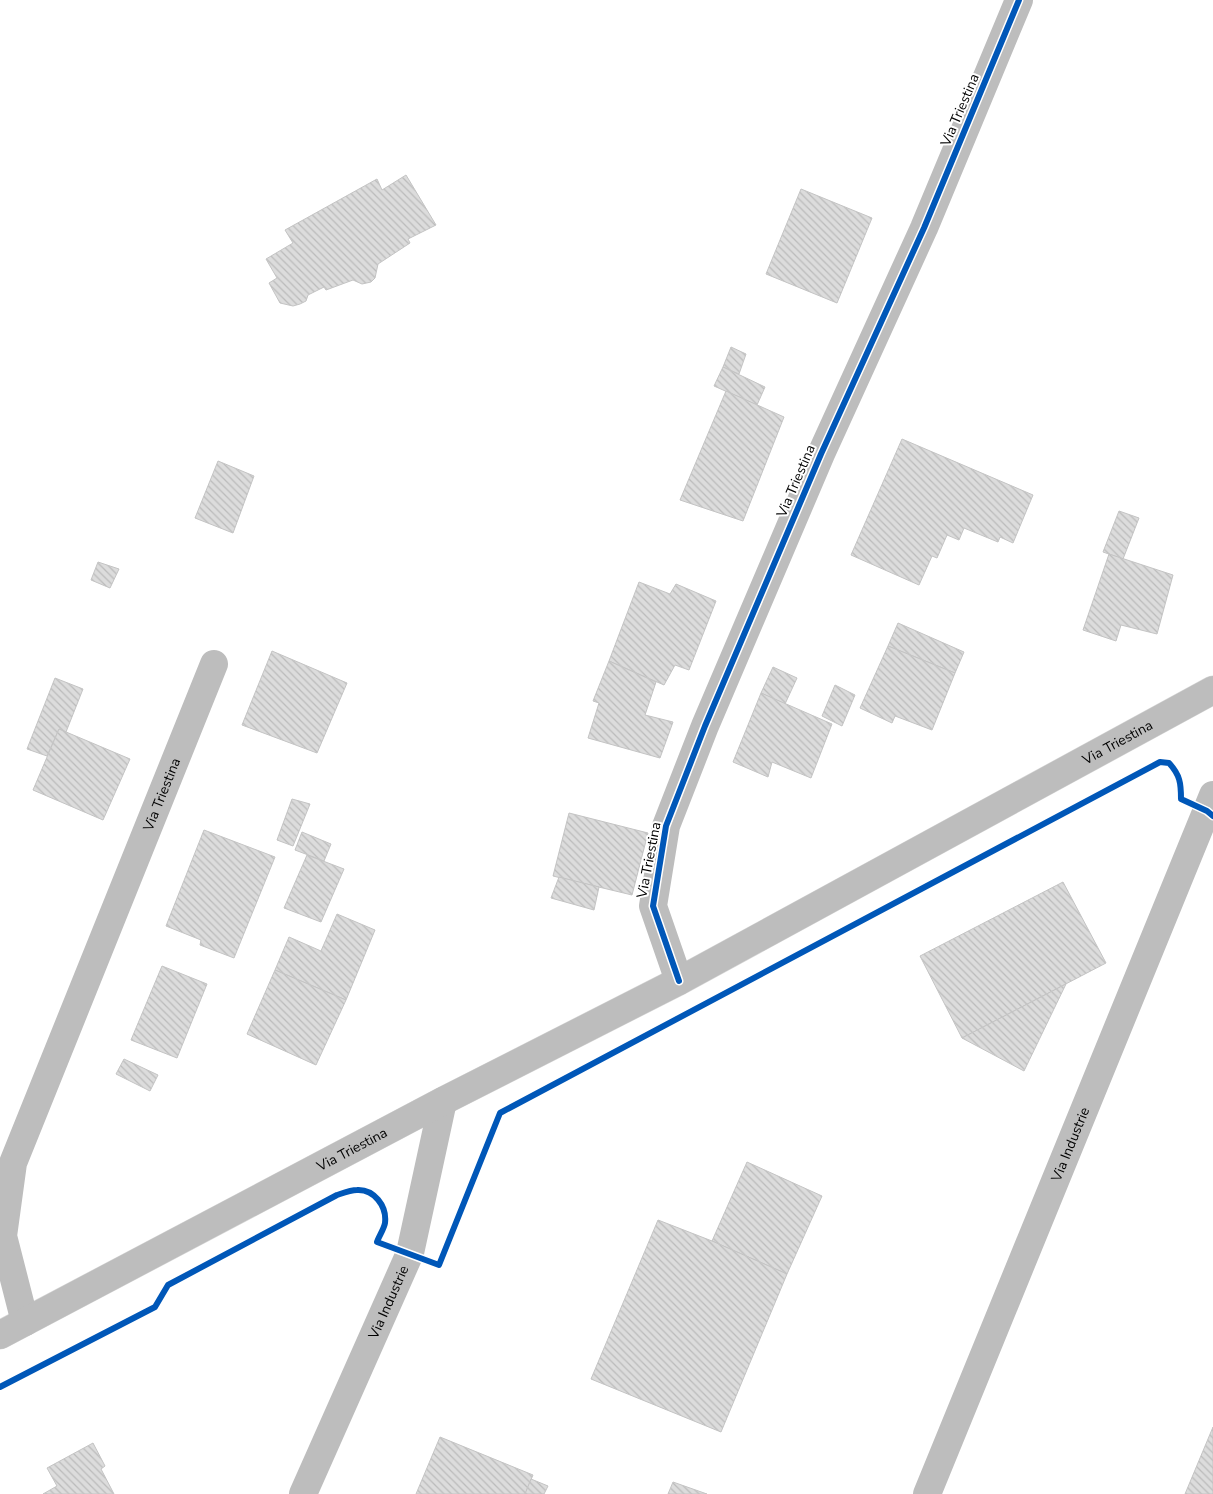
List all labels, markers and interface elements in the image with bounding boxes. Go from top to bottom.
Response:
street label: Via Triestina [936,71,984,150]
street label: Via Triestina [772,442,820,521]
street label: Via Triestina [1078,715,1156,769]
street label: Via Triestina [138,755,185,835]
street label: Via Triestina [632,820,666,901]
street label: Via Industrie [1046,1104,1094,1185]
street label: Via Triestina [312,1123,390,1176]
street label: Via Industrie [363,1262,413,1343]

